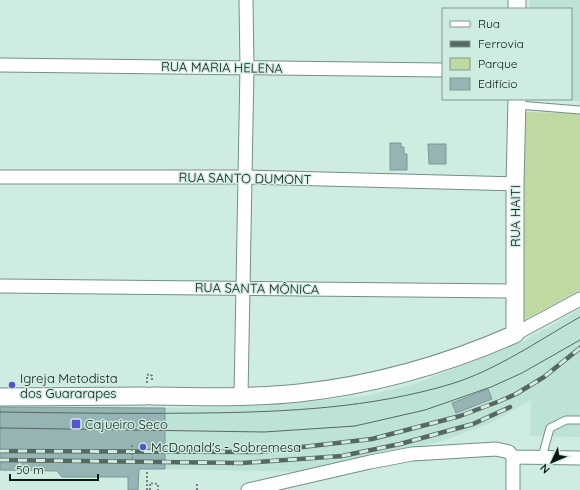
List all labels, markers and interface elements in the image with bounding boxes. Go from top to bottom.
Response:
legend [442,8,572,100]
text: Rua [478,16,500,31]
text: Ferrovia [478,36,524,51]
text: Parque [478,56,518,71]
street label: RUA MARIA HELENA [161,58,284,76]
text: Edifício [478,76,518,91]
street label: RUA SANTO DUMONT [179,169,312,187]
street label: RUA HAITI [507,185,523,247]
street label: RUA SANTA MÔNICA [195,279,320,297]
place label: Igreja Metodista dos Guararapes [20,370,118,401]
marker: Igreja Metodista dos Guararapes [7,380,17,390]
place label: Cajueiro Seco [85,416,168,432]
marker: Cajueiro Seco [70,418,82,430]
place label: McDonald's - Sobremesa [151,439,301,455]
marker: McDonald's - Sobremesa [138,442,148,452]
north arrow [532,442,572,482]
scale bar [10,456,98,482]
text: N [537,461,553,477]
text: 50 m [16,462,44,477]

